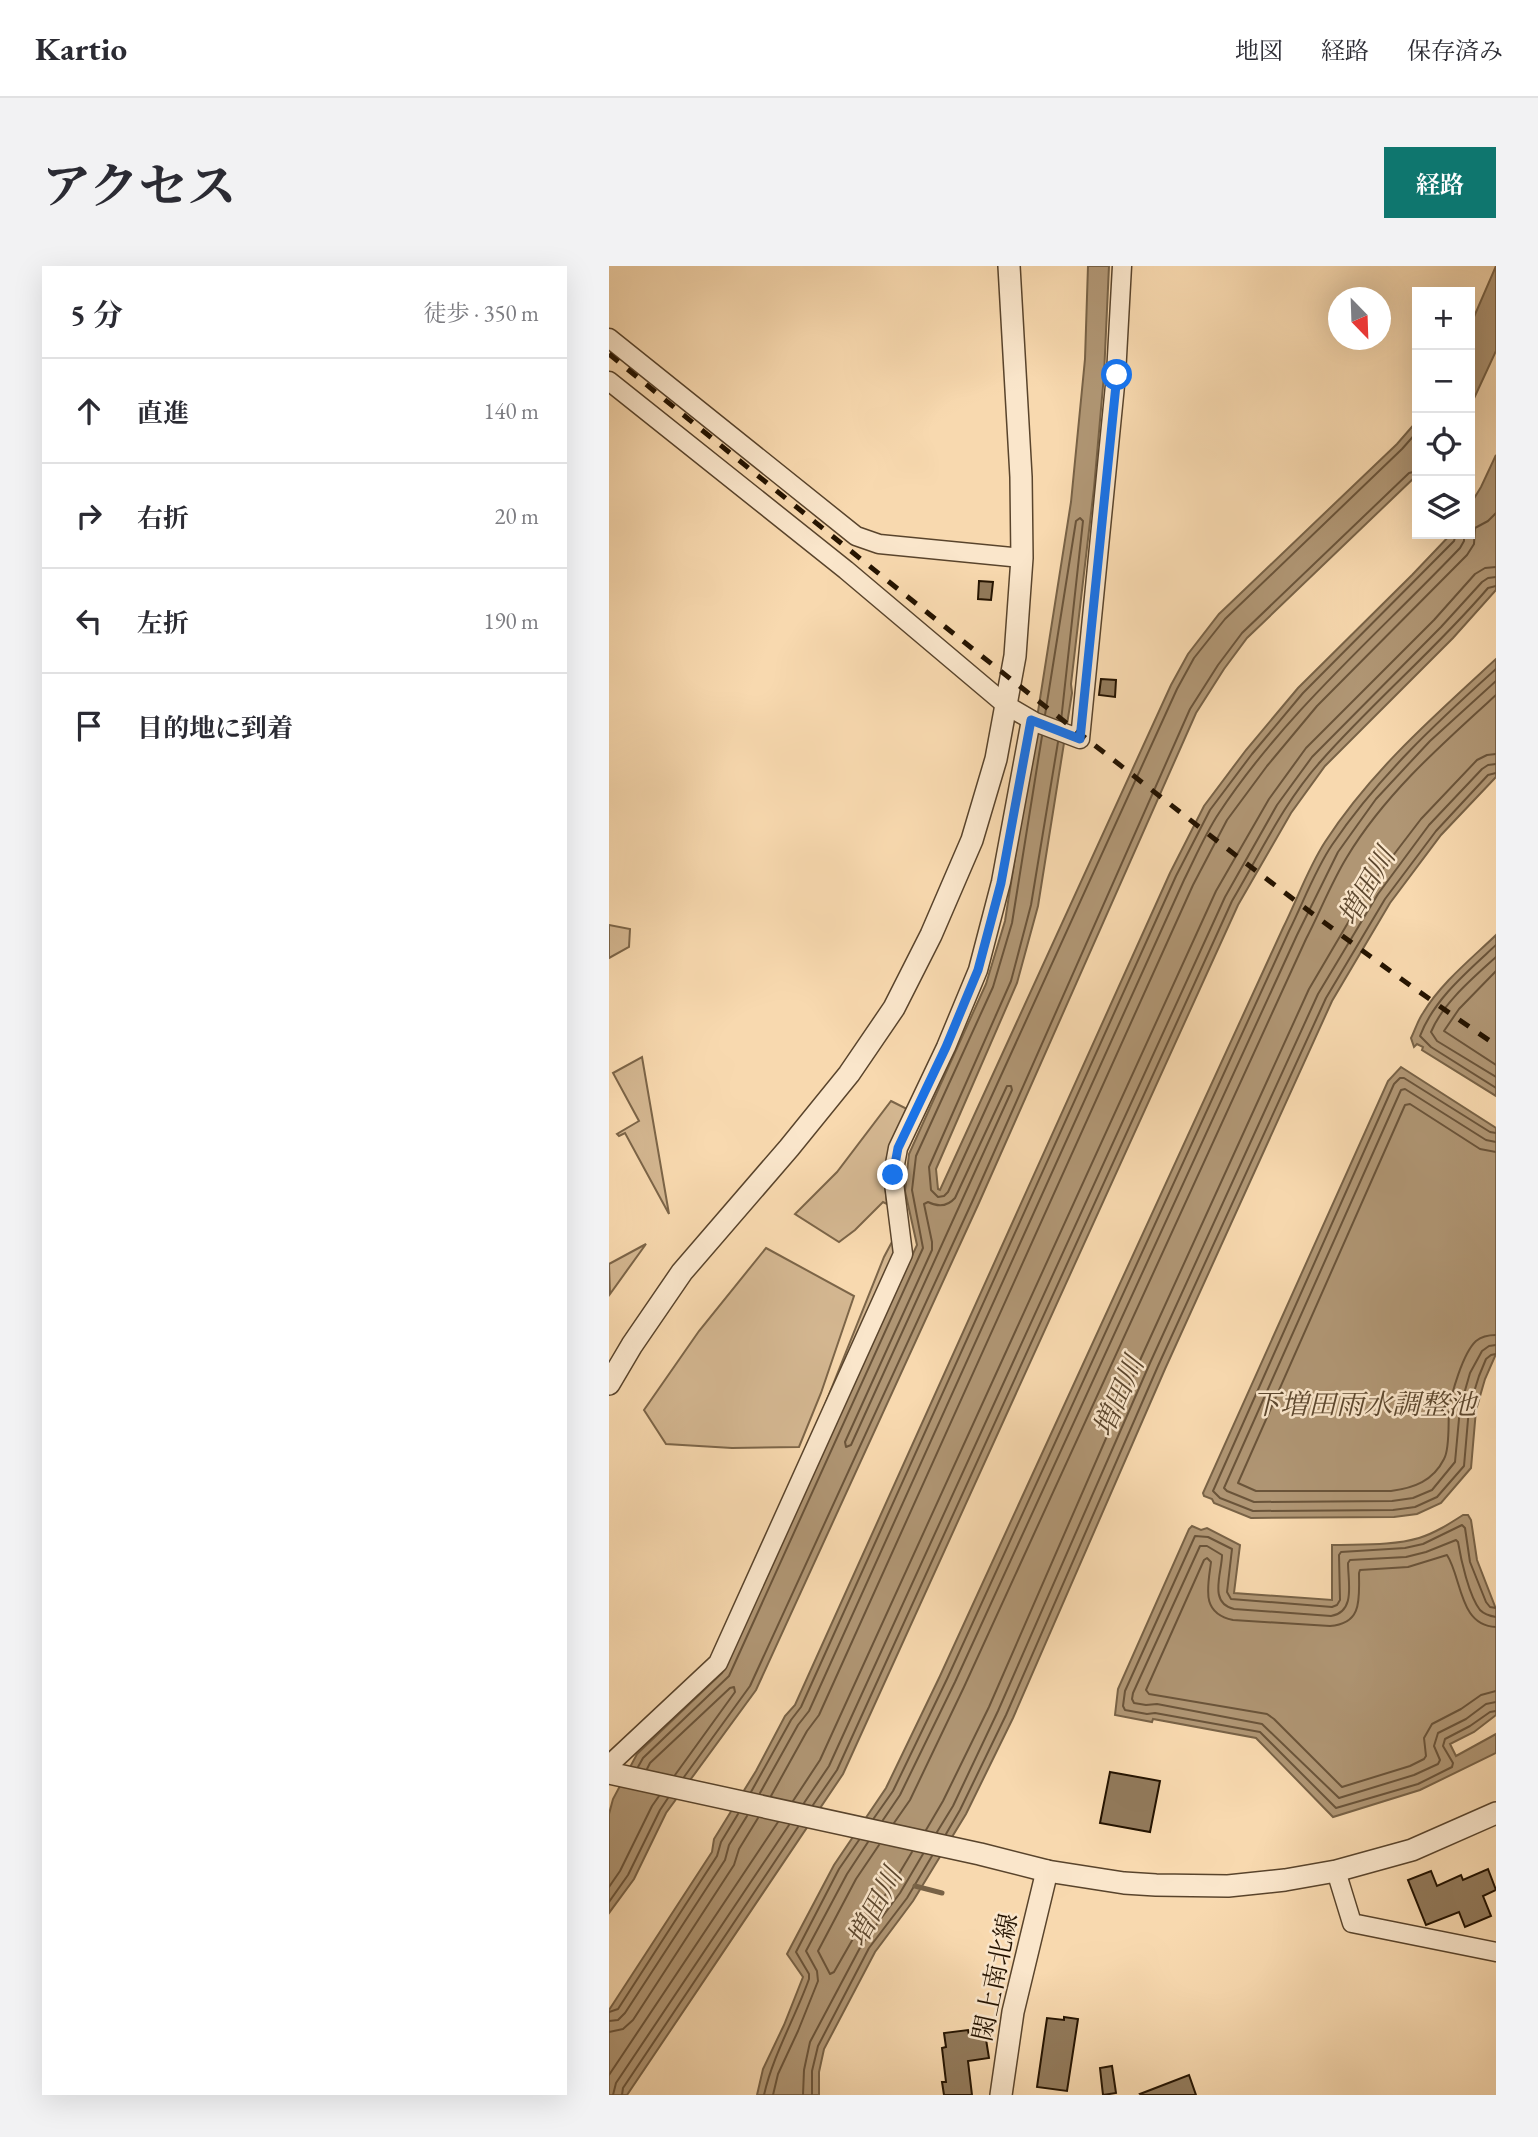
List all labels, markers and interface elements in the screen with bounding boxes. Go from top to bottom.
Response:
text: Kartio [35,27,127,70]
text: 地図 [1235,35,1283,66]
text: 経路 [1321,35,1369,66]
text: 保存済み [1407,35,1503,66]
button: 経路 [1384,147,1496,218]
text: アクセス [42,154,237,218]
north arrow [1328,287,1391,350]
map controls [1412,287,1475,539]
button: + [1412,287,1475,350]
text: 5 分 [70,295,123,334]
text: 徒歩 · 350 m [424,298,539,328]
button: − [1412,350,1475,413]
route start [1101,359,1132,390]
icon: ahead [70,392,108,430]
text: 直進 [137,396,189,430]
text: 140 m [483,396,539,426]
button: locate [1412,413,1475,476]
button: layers [1412,476,1475,539]
icon: right [70,497,108,535]
text: 右折 [137,501,189,535]
text: 20 m [494,501,539,531]
icon: left [70,602,108,640]
text: 左折 [137,606,189,640]
text: 190 m [483,606,539,636]
icon: arrive [70,707,108,745]
text: 目的地に到着 [137,711,293,745]
water label: 増田川 [1329,838,1404,931]
route end [877,1159,908,1190]
water label: 増田川 [1084,1348,1153,1442]
water label: 下増田雨水調整池 [1252,1386,1479,1422]
water label: 増田川 [838,1859,911,1953]
street label: 閖上南北線 [965,1910,1025,2044]

